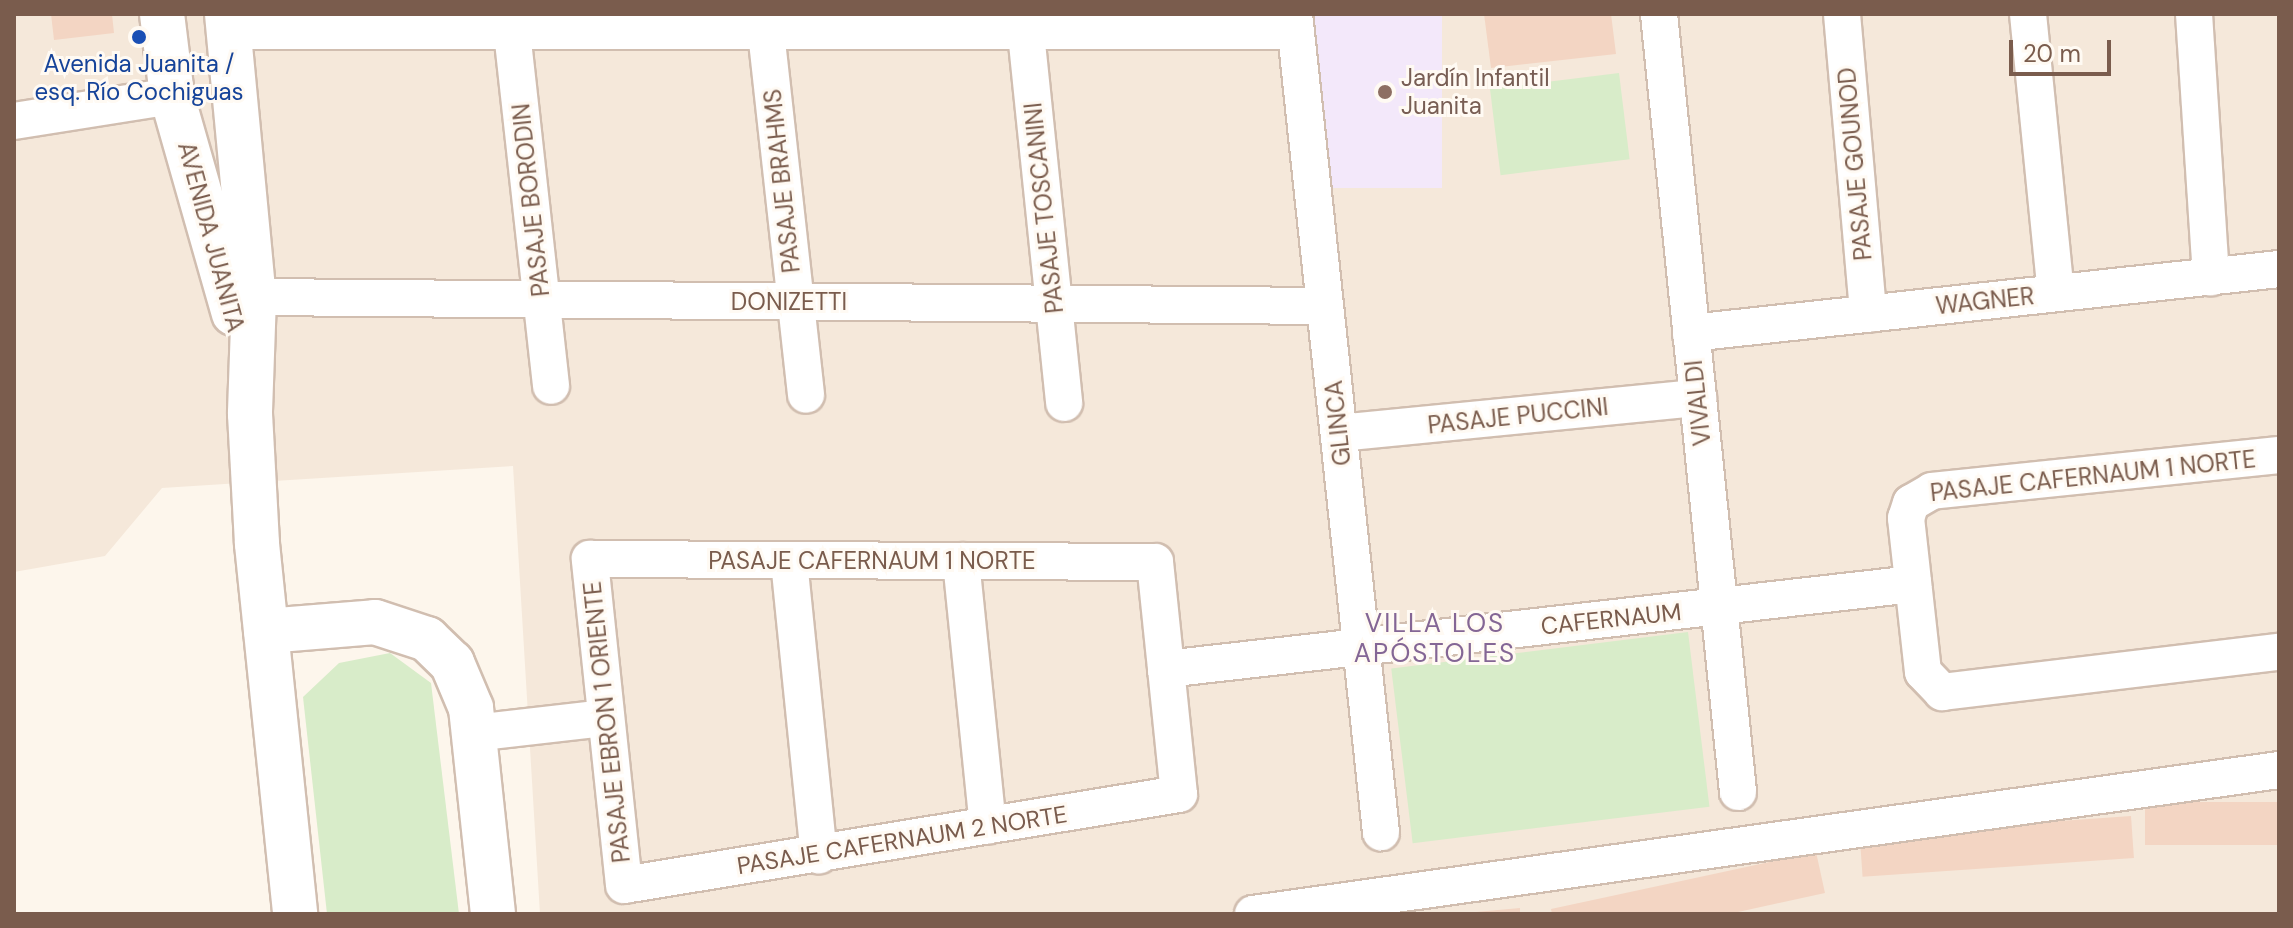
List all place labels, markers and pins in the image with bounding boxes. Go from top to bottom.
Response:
marker: Avenida Juanita / esq. Río Cochiguas [130,28,148,46]
place label: Avenida Juanita / esq. Río Cochiguas [34,50,244,106]
place label: Jardín Infantil Juanita [1401,64,1549,120]
marker: Jardín Infantil Juanita [1376,83,1394,101]

